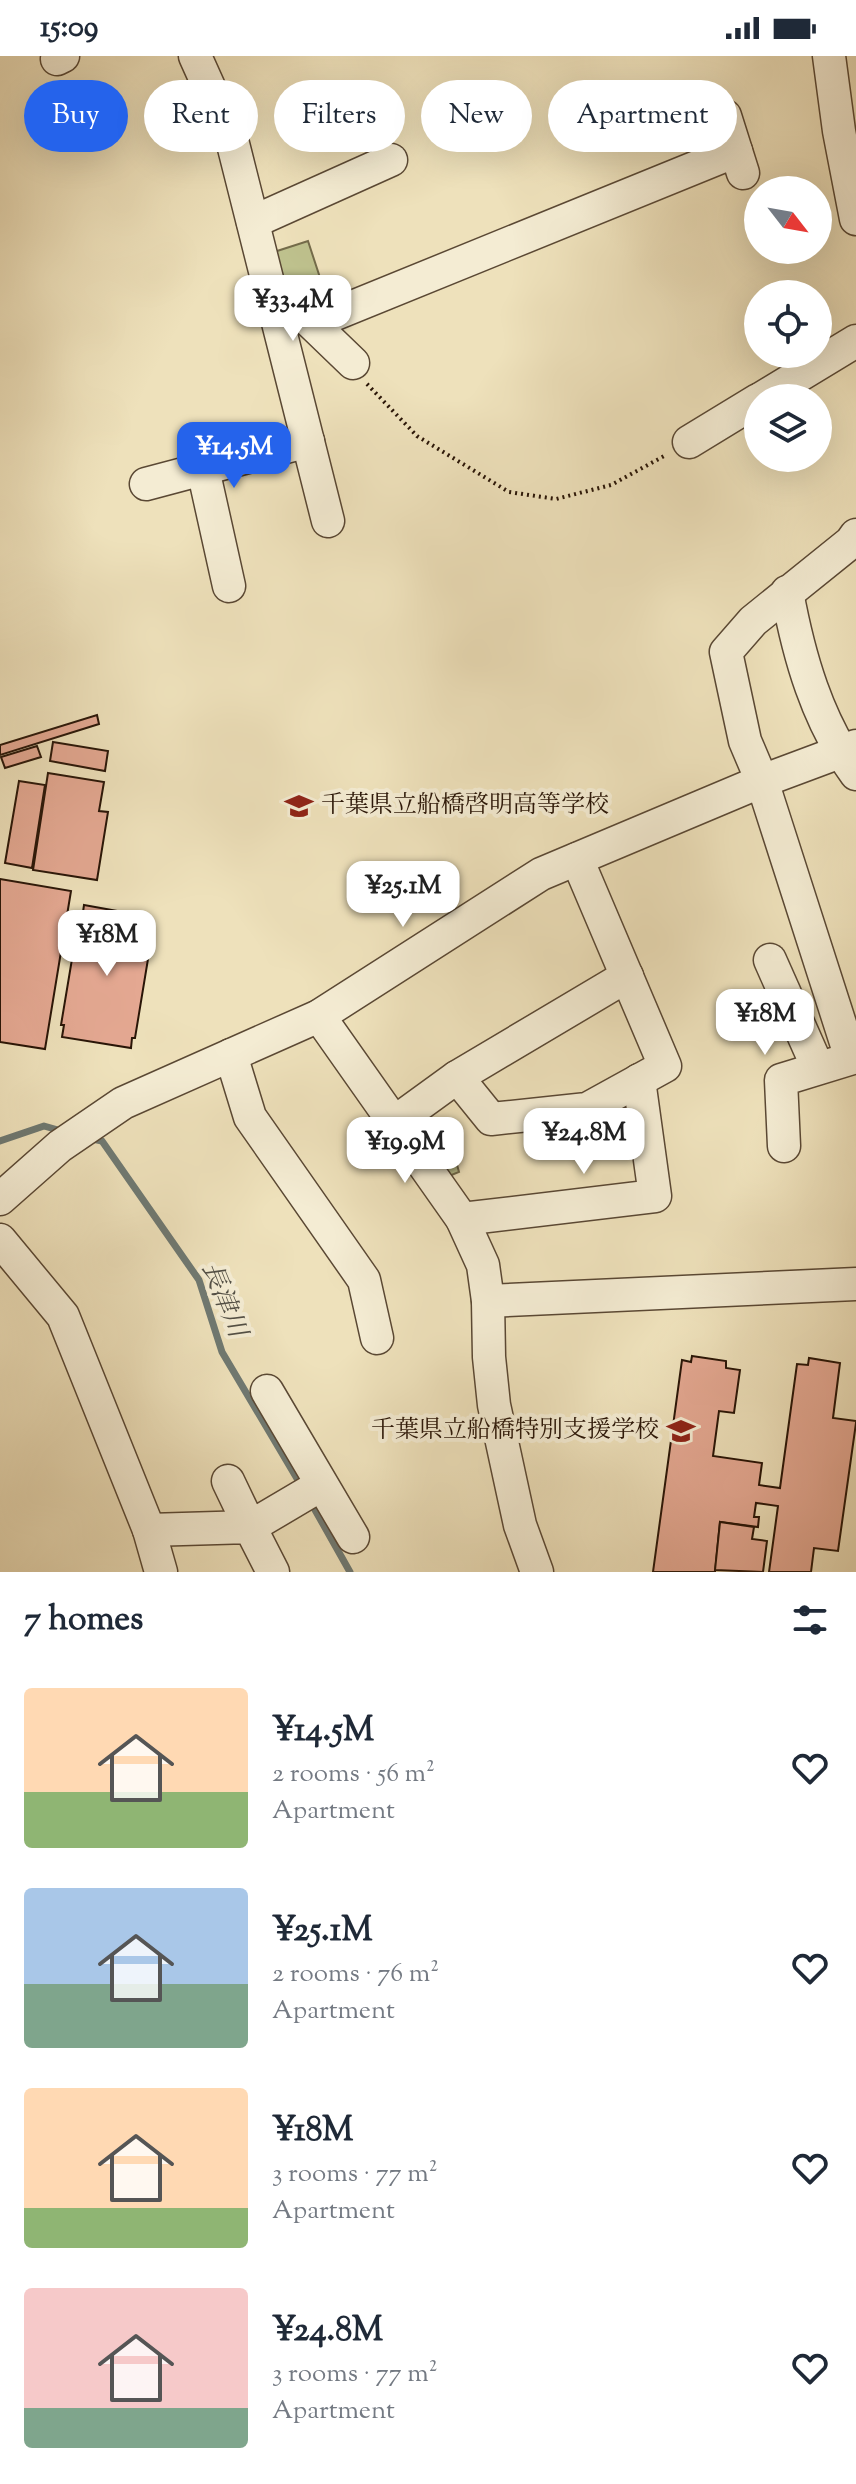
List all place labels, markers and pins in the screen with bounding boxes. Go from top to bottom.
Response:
pin: ¥33.4M [228,275,358,343]
pin: ¥14.5M [169,422,299,490]
place label: 千葉県立船橋啓明高等学校 [321,789,609,823]
school or university icon: 千葉県立船橋啓明高等学校 [284,791,314,821]
pin: ¥25.1M [338,861,468,929]
pin: ¥18M [60,910,154,978]
pin: ¥18M [718,989,812,1057]
pin: ¥24.8M [519,1108,649,1176]
pin: ¥19.9M [340,1117,470,1185]
place label: 千葉県立船橋特別支援学校 [371,1414,659,1448]
school or university icon: 千葉県立船橋特別支援学校 [666,1416,696,1446]

